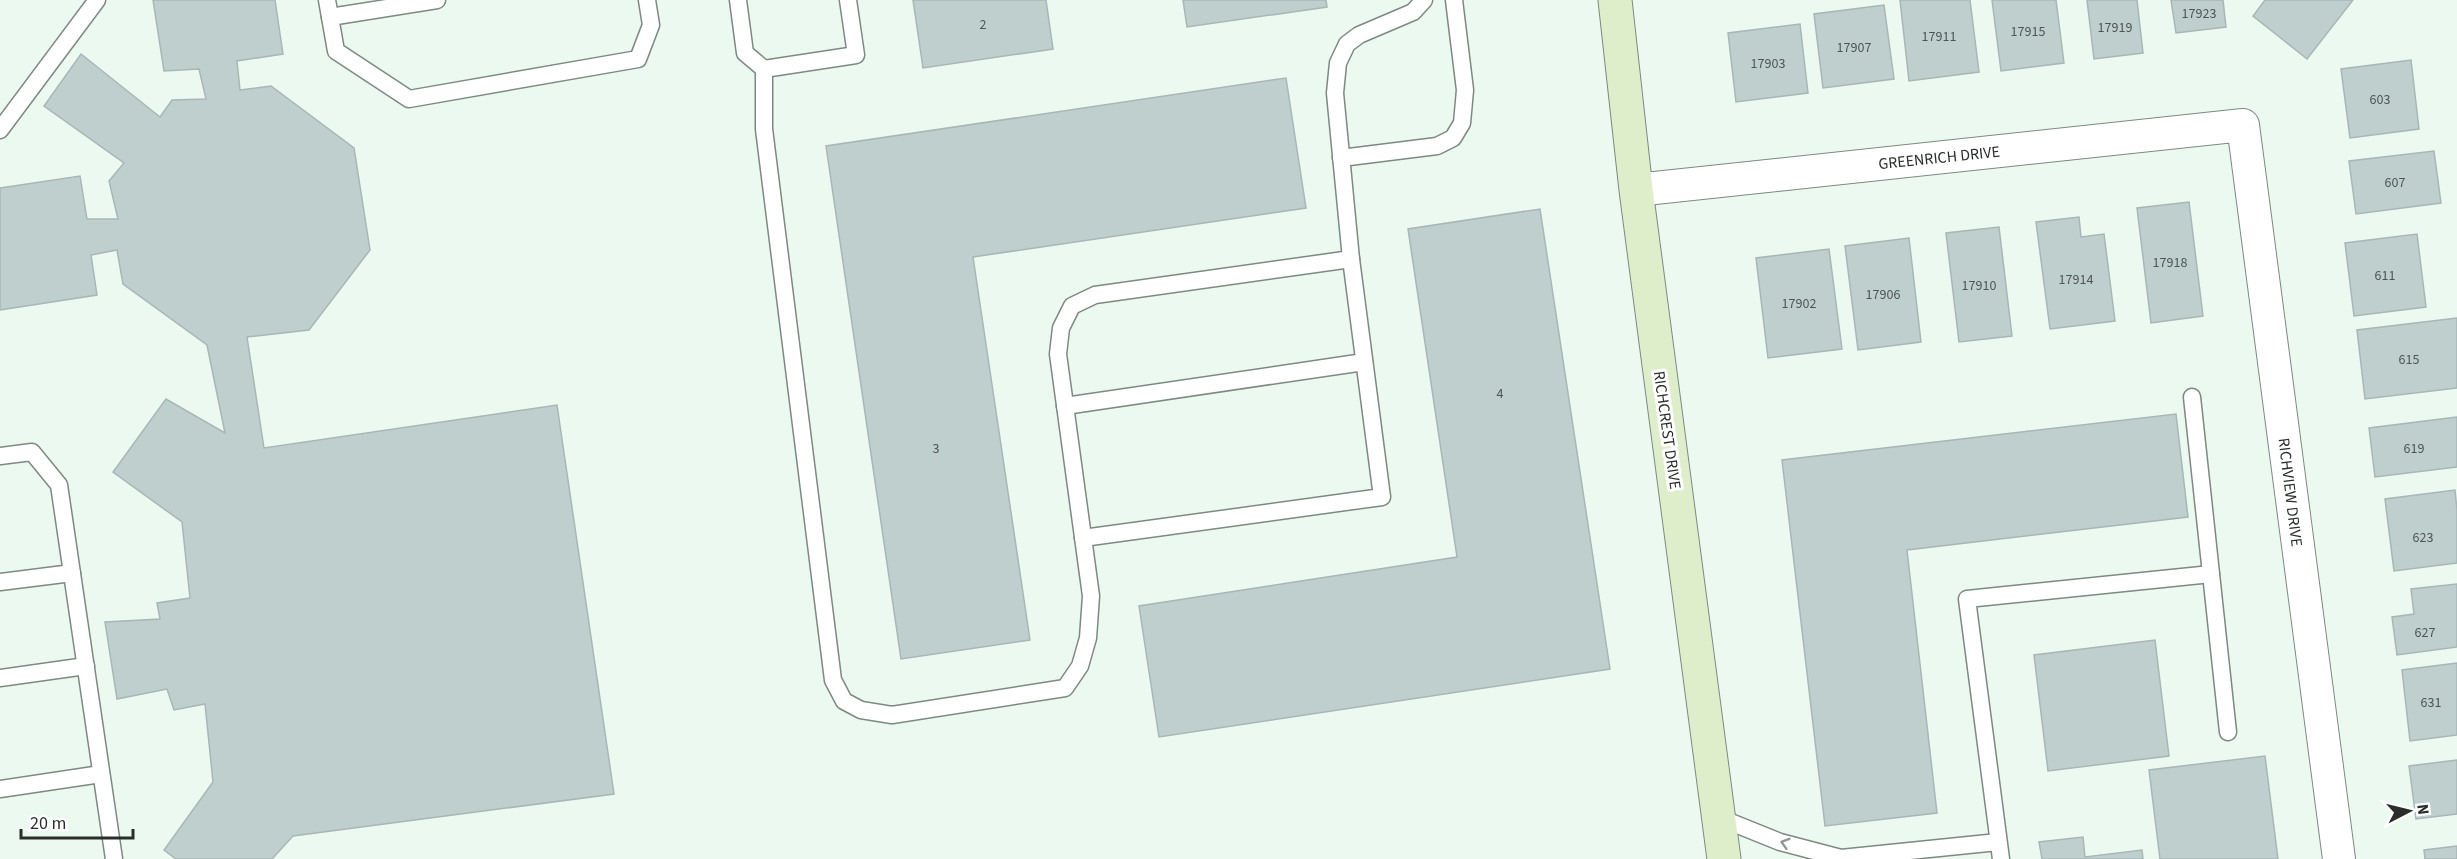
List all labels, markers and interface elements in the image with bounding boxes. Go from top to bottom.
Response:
house number: 17923 [2182,4,2216,24]
house number: 2 [980,15,987,35]
house number: 17919 [2098,18,2132,38]
house number: 17915 [2011,22,2045,42]
house number: 17911 [1922,27,1956,47]
house number: 17907 [1837,38,1871,58]
house number: 17903 [1751,54,1785,74]
house number: 603 [2370,90,2390,110]
street label: GREENRICH DRIVE [1877,141,2001,175]
house number: 607 [2385,173,2405,193]
house number: 17918 [2153,253,2187,273]
house number: 611 [2375,266,2395,286]
house number: 17914 [2059,270,2093,290]
house number: 17910 [1962,276,1996,296]
house number: 17906 [1866,285,1900,305]
house number: 17902 [1782,294,1816,314]
house number: 615 [2399,350,2419,370]
street label: RICHCREST DRIVE [1648,369,1686,491]
house number: 4 [1497,384,1504,404]
street label: RICHVIEW DRIVE [2272,437,2308,548]
house number: 3 [933,439,940,459]
house number: 619 [2404,439,2424,459]
house number: 623 [2413,528,2433,548]
house number: 627 [2415,623,2435,643]
house number: 631 [2421,693,2441,713]
north arrow [2379,781,2439,841]
scale bar [21,802,134,840]
text: N [2411,803,2434,816]
text: 20 m [30,811,66,836]
one-way arrow [1780,838,1791,850]

